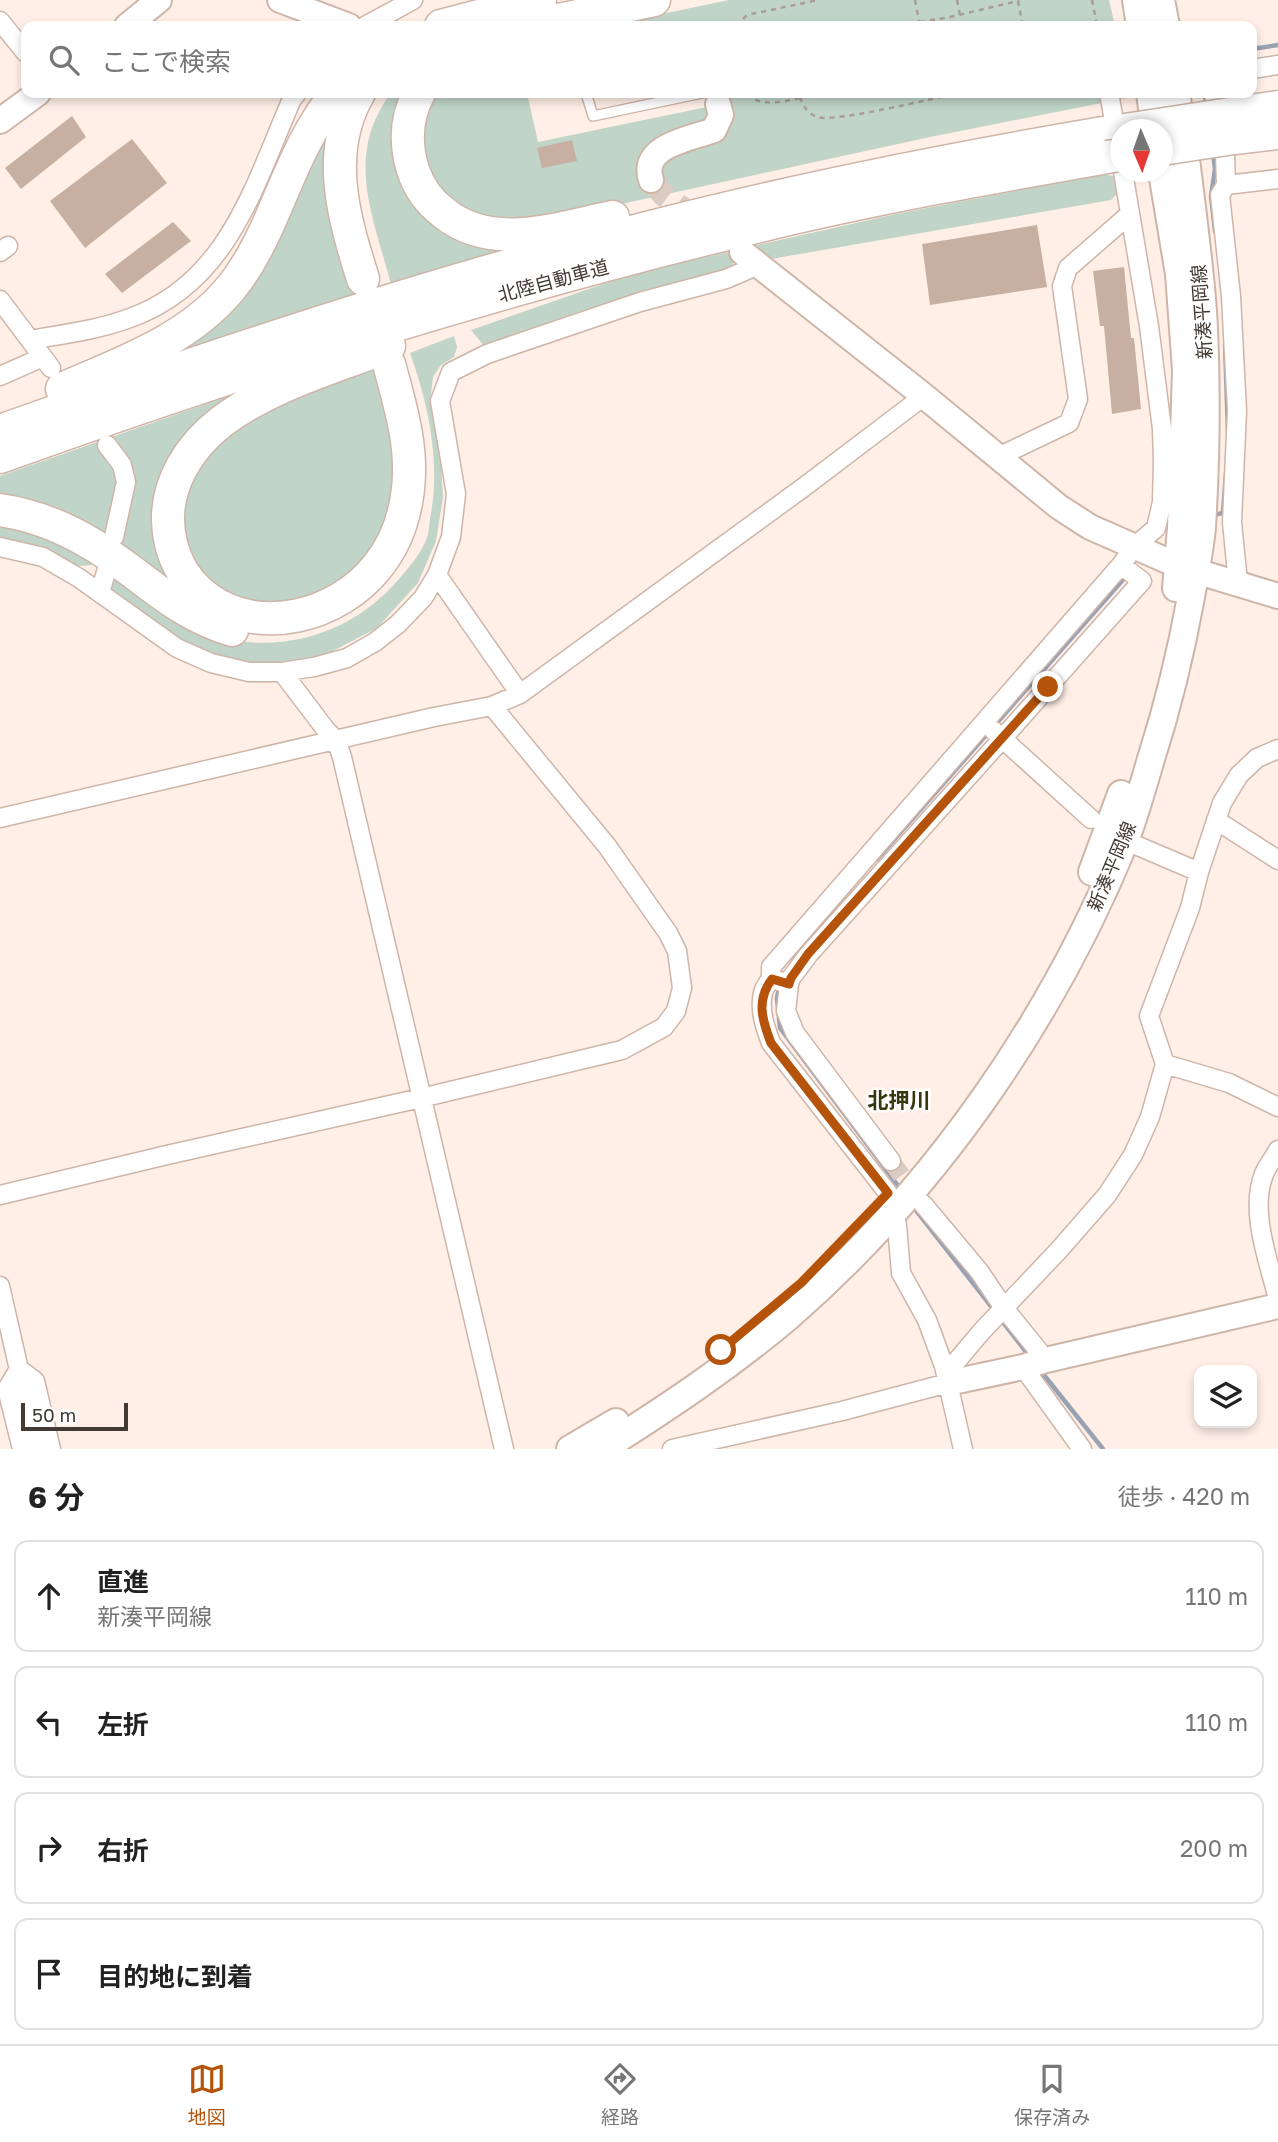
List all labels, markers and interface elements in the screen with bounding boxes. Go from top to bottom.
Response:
search box [21,21,1257,98]
icon: search [45,41,83,79]
text: ここで検索 [101,46,231,77]
north arrow [1110,119,1173,182]
street label: 北陸自動車道 [495,254,611,306]
street label: 新湊平岡線 [1186,264,1216,360]
route end [1032,671,1063,702]
street label: 新湊平岡線 [1082,818,1140,914]
district label: 北押川 [868,1087,931,1113]
route start [705,1334,736,1365]
map controls [1194,1365,1257,1428]
button: layers [1194,1365,1257,1428]
scale bar [21,1400,128,1432]
text: 50 m [32,1403,76,1426]
text: 6 分 [28,1479,85,1515]
text: 徒歩 · 420 m [1118,1482,1250,1510]
text: 直進 [97,1566,149,1597]
icon: ahead [30,1577,68,1615]
text: 110 m [1185,1582,1248,1610]
text: 新湊平岡線 [97,1602,212,1630]
icon: left [30,1703,68,1741]
text: 110 m [1185,1708,1248,1736]
text: 左折 [97,1709,149,1740]
icon: right [30,1829,68,1867]
text: 200 m [1180,1834,1248,1862]
text: 右折 [97,1835,149,1866]
icon: arrive [30,1955,68,1993]
text: 目的地に到着 [97,1961,253,1992]
tab: 地図 [188,2060,226,2129]
tab: 経路 [601,2060,639,2129]
tab: 保存済み [1014,2060,1090,2129]

